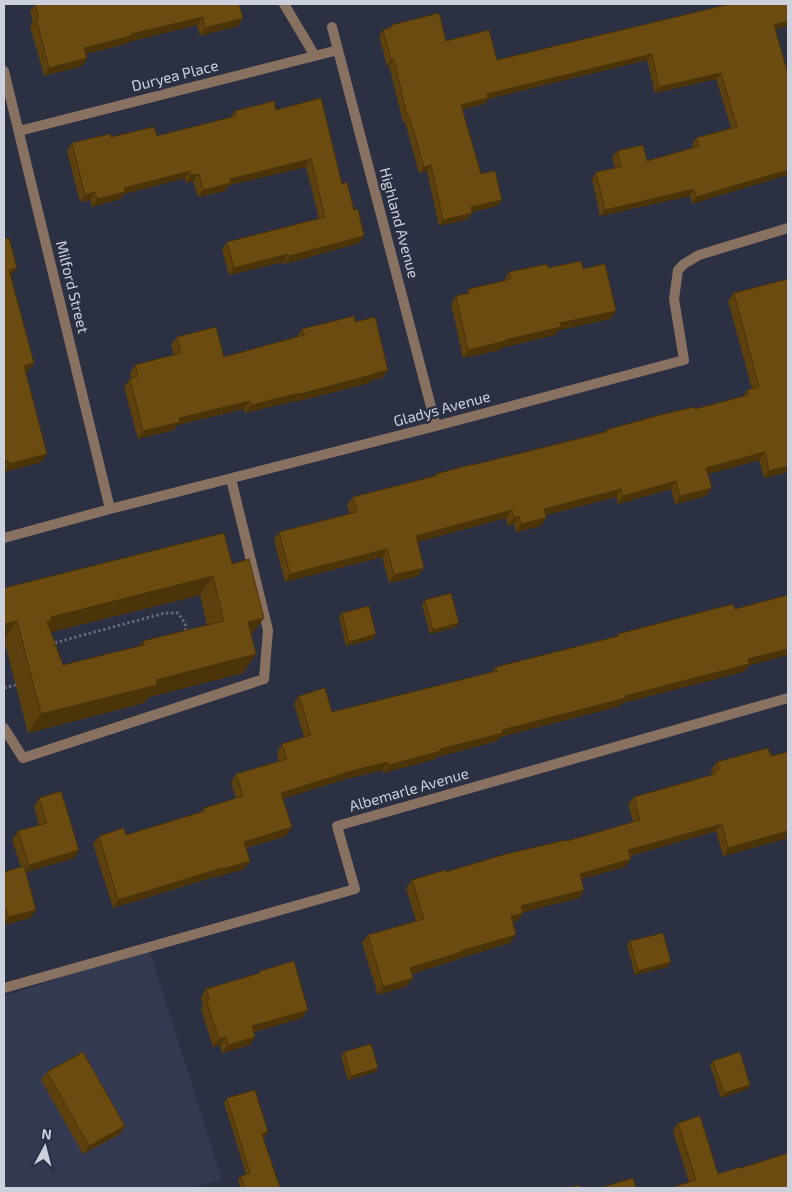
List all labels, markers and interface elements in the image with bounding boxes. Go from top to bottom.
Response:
street label: Duryea Place [129,56,220,95]
street label: Highland Avenue [377,165,423,280]
street label: Milford Street [53,239,93,335]
street label: Gladys Avenue [391,386,492,430]
street label: Albemarle Avenue [347,763,471,815]
north arrow [20,1122,70,1172]
text: N [41,1125,53,1143]

